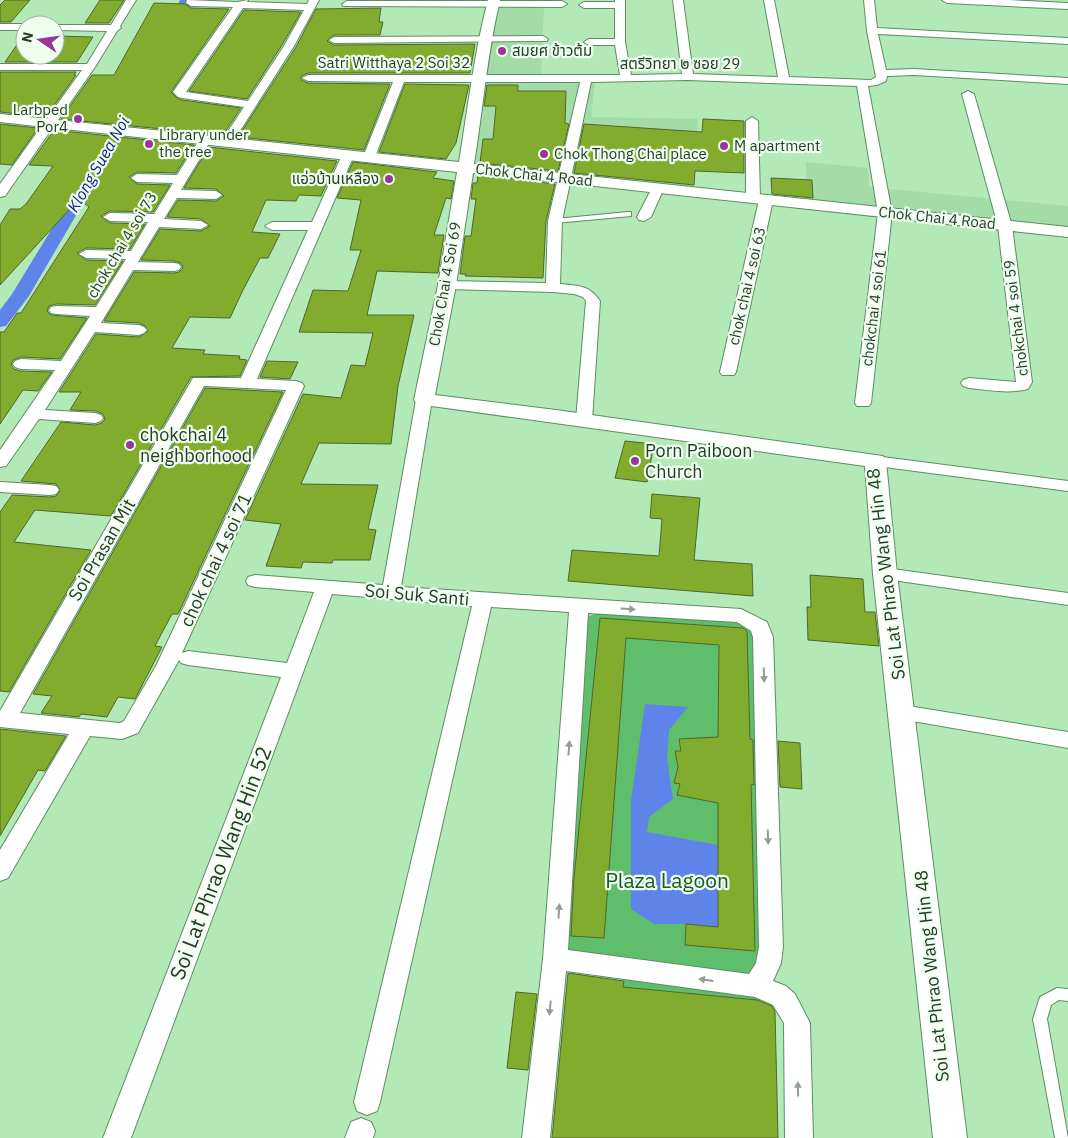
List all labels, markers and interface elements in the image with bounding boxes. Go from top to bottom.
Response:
north arrow [15,15,65,65]
text: N [17,30,37,44]
place label: สมยศ ข้าวต้ม [512,41,592,60]
marker: สมยศ ข้าวต้ม [496,45,508,57]
street label: Satri Witthaya 2 Soi 32 [318,53,470,72]
street label: สตรีวิทยา ๒ ซอย 29 [620,54,740,73]
place label: Larbped Por4 [13,100,68,136]
water label: Klong Suea Noi [63,112,134,215]
marker: Larbped Por4 [72,113,84,125]
place label: Library under the tree [159,125,249,161]
place label: M apartment [734,136,820,155]
marker: Library under the tree [143,138,155,150]
marker: M apartment [718,140,730,152]
place label: Chok Thong Chai place [554,144,707,163]
marker: Chok Thong Chai place [538,148,550,160]
street label: Chok Chai 4 Road [474,159,594,190]
place label: แอ่วบ้านเหลือง [292,169,379,188]
marker: แอ่วบ้านเหลือง [383,173,395,185]
street label: chok chai 4 soi 73 [82,188,161,301]
street label: Chok Chai 4 Road [877,202,997,233]
street label: Chok Chai 4 Soi 69 [424,220,465,347]
street label: chok chai 4 soi 63 [724,225,769,347]
street label: chokchai 4 soi 61 [857,249,890,367]
street label: chokchai 4 soi 59 [999,259,1032,377]
place label: chokchai 4 neighborhood [140,423,252,467]
marker: chokchai 4 neighborhood [124,439,136,451]
place label: Porn Paiboon Church [645,439,752,483]
marker: Porn Paiboon Church [629,455,641,467]
street label: Soi Lat Phrao Wang Hin 48 [861,467,910,681]
street label: chok chai 4 soi 71 [174,489,257,630]
street label: Soi Prasan Mit [63,494,140,605]
street label: Soi Suk Santi [364,578,470,611]
one-way arrow [620,605,636,613]
one-way arrow [760,667,768,683]
one-way arrow [566,740,574,756]
street label: Soi Lat Phrao Wang Hin 52 [163,742,278,984]
one-way arrow [764,830,772,846]
park label: Plaza Lagoon [605,866,729,894]
street label: Soi Lat Phrao Wang Hin 48 [909,869,954,1083]
one-way arrow [555,902,563,918]
one-way arrow [698,975,714,983]
one-way arrow [546,1000,554,1016]
one-way arrow [794,1081,802,1097]

